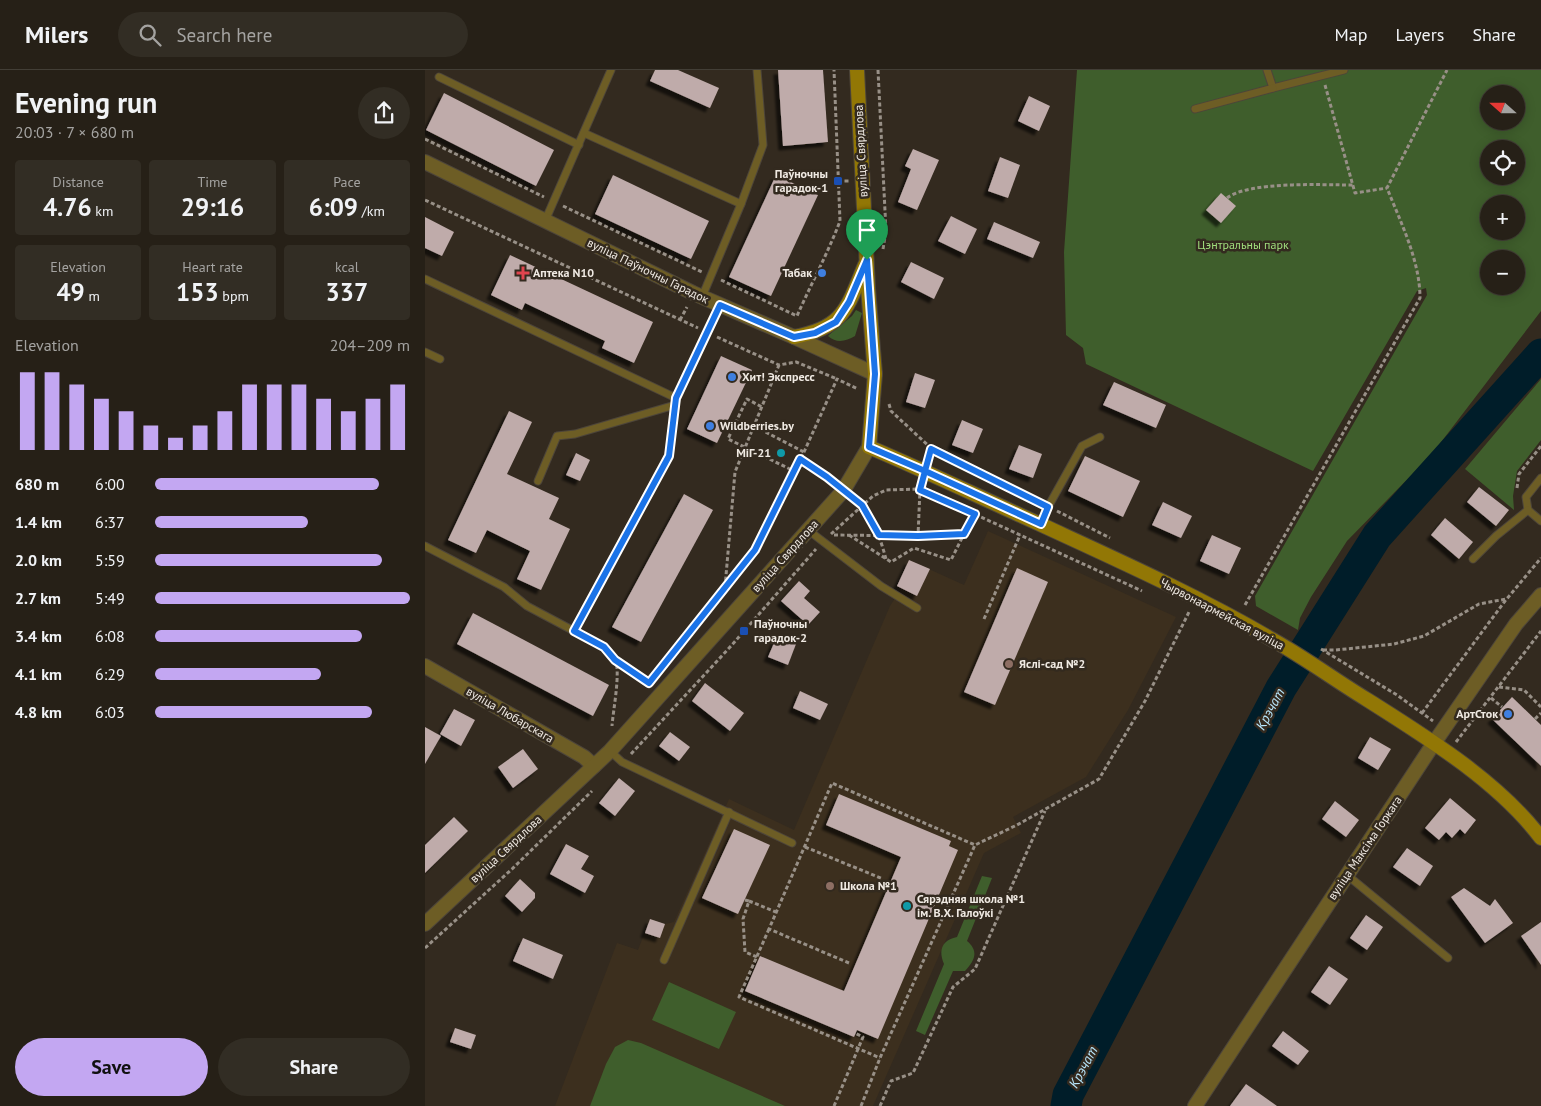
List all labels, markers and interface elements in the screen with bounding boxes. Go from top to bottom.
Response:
search box [118,12,468,57]
text: Milers [25,19,88,50]
icon: search [136,21,164,49]
text: Search here [176,23,272,47]
text: Map [1335,23,1367,46]
text: Layers [1395,23,1444,46]
text: Share [1472,23,1516,46]
text: Evening run [15,84,157,121]
north arrow [1480,85,1525,130]
map controls [1480,85,1525,295]
button: share [358,87,410,139]
street label: вуліца Свярдлова [851,104,870,198]
text: 20:03 · 7 × 680 m [15,122,134,142]
button: locate [1480,140,1525,185]
place label: Паўночны гарадок-1 [775,166,828,195]
text: Distance [53,173,104,191]
text: Time [197,173,228,191]
text: Pace [333,173,361,191]
marker: Паўночны гарадок-1 [832,175,844,187]
text: 4.76 [43,191,92,223]
text: 29:16 [181,191,244,223]
text: 6:09 [309,191,358,223]
button: + [1480,195,1525,240]
text: km [92,202,113,220]
text: /km [358,202,385,220]
pin [846,209,888,260]
icon: arrive [853,216,881,244]
street label: вуліца Паўночны Гарадок [585,235,712,307]
park label: Цэнтральны парк [1197,237,1289,252]
button: − [1480,250,1525,295]
text: Elevation [50,258,106,276]
text: Heart rate [182,258,243,276]
text: kcal [335,258,359,276]
place label: Аптека N10 [533,265,594,280]
place label: Табак [782,265,812,280]
marker: Аптека N10 [517,267,529,279]
marker: Табак [816,267,828,279]
text: 49 [56,276,85,308]
text: 153 [176,276,219,308]
text: 337 [326,276,368,308]
text: m [85,287,100,305]
text: bpm [219,287,249,305]
text: Elevation [15,335,79,355]
text: 204–209 m [330,335,410,355]
place label: Хит! Экспресс [742,369,815,384]
marker: Хит! Экспресс [726,371,738,383]
place label: Wildberries.by [720,418,794,433]
marker: Wildberries.by [704,420,716,432]
place label: МіГ-21 [736,445,771,460]
marker: МіГ-21 [775,447,787,459]
text: 680 m [15,474,59,494]
text: 6:00 [95,474,125,494]
text: 1.4 km [15,512,62,532]
text: 6:37 [95,512,125,532]
street label: вуліца Свярдлова [748,516,821,595]
text: 2.0 km [15,550,62,570]
text: 5:59 [95,550,125,570]
street label: Чырвонаармейская вуліца [1158,574,1287,653]
text: 2.7 km [15,588,61,608]
text: 5:49 [95,588,125,608]
place label: Паўночны гарадок-2 [754,616,807,645]
marker: Паўночны гарадок-2 [738,625,750,637]
text: 3.4 km [15,626,62,646]
text: 6:08 [95,626,125,646]
place label: Яслі-сад №2 [1019,656,1085,671]
marker: Яслі-сад №2 [1003,658,1015,670]
text: 4.1 km [15,664,62,684]
text: 6:29 [95,664,125,684]
street label: вуліца Любарскага [464,683,557,746]
water label: Крэчат [1251,685,1289,733]
text: 4.8 km [15,702,62,722]
text: 6:03 [95,702,125,722]
place label: АртСток [1456,706,1498,721]
marker: АртСток [1502,708,1514,720]
street label: вуліца Максіма Горкага [1324,793,1405,902]
street label: вуліца Свярдлова [467,812,545,886]
place label: Школа №1 [840,878,897,893]
marker: Школа №1 [824,880,836,892]
place label: Сярэдняя школа №1 ім. В.Х. Галоўкі [917,891,1025,920]
marker: Сярэдняя школа №1 ім. В.Х. Галоўкі [901,900,913,912]
button: Save [15,1038,208,1096]
button: Share [218,1038,410,1096]
water label: Крэчат [1064,1043,1102,1091]

